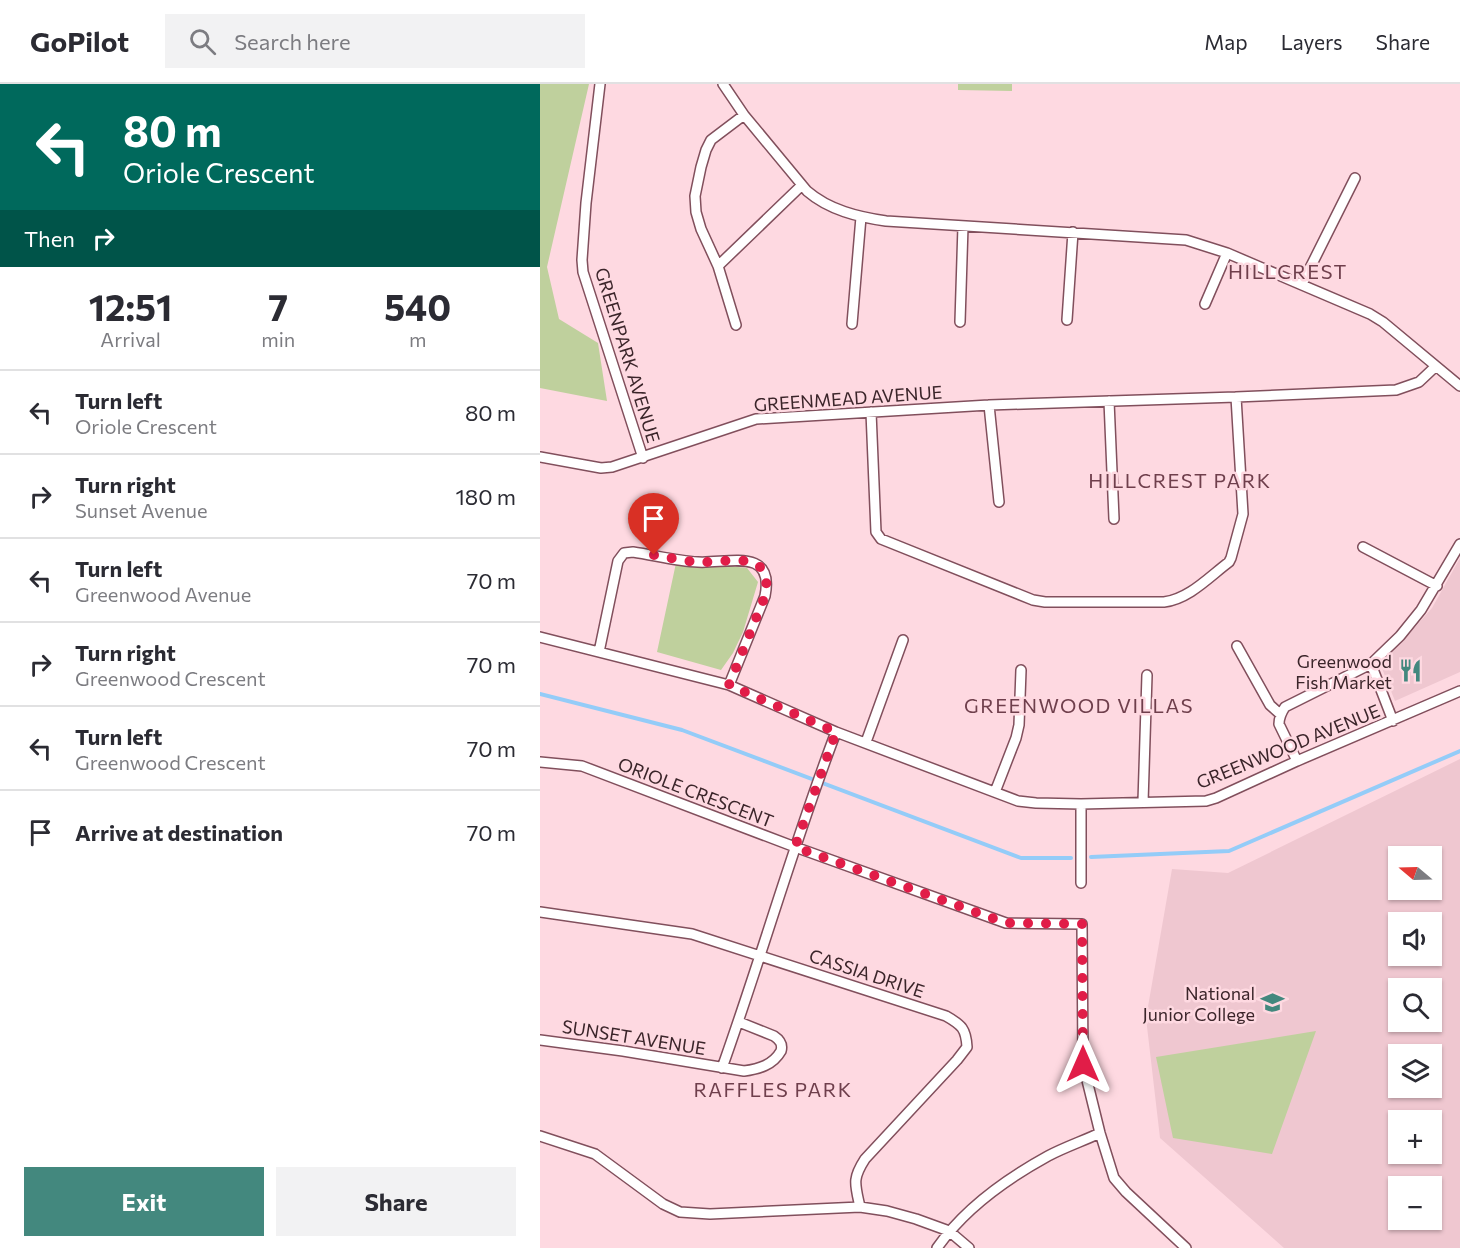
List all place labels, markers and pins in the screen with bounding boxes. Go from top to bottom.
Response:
pin [628,493,679,555]
place label: Greenwood Fish Market [1295,650,1392,693]
restaurant icon: Greenwood Fish Market [1397,658,1423,684]
place label: National Junior College [1143,982,1255,1025]
school or university icon: National Junior College [1260,990,1286,1016]

